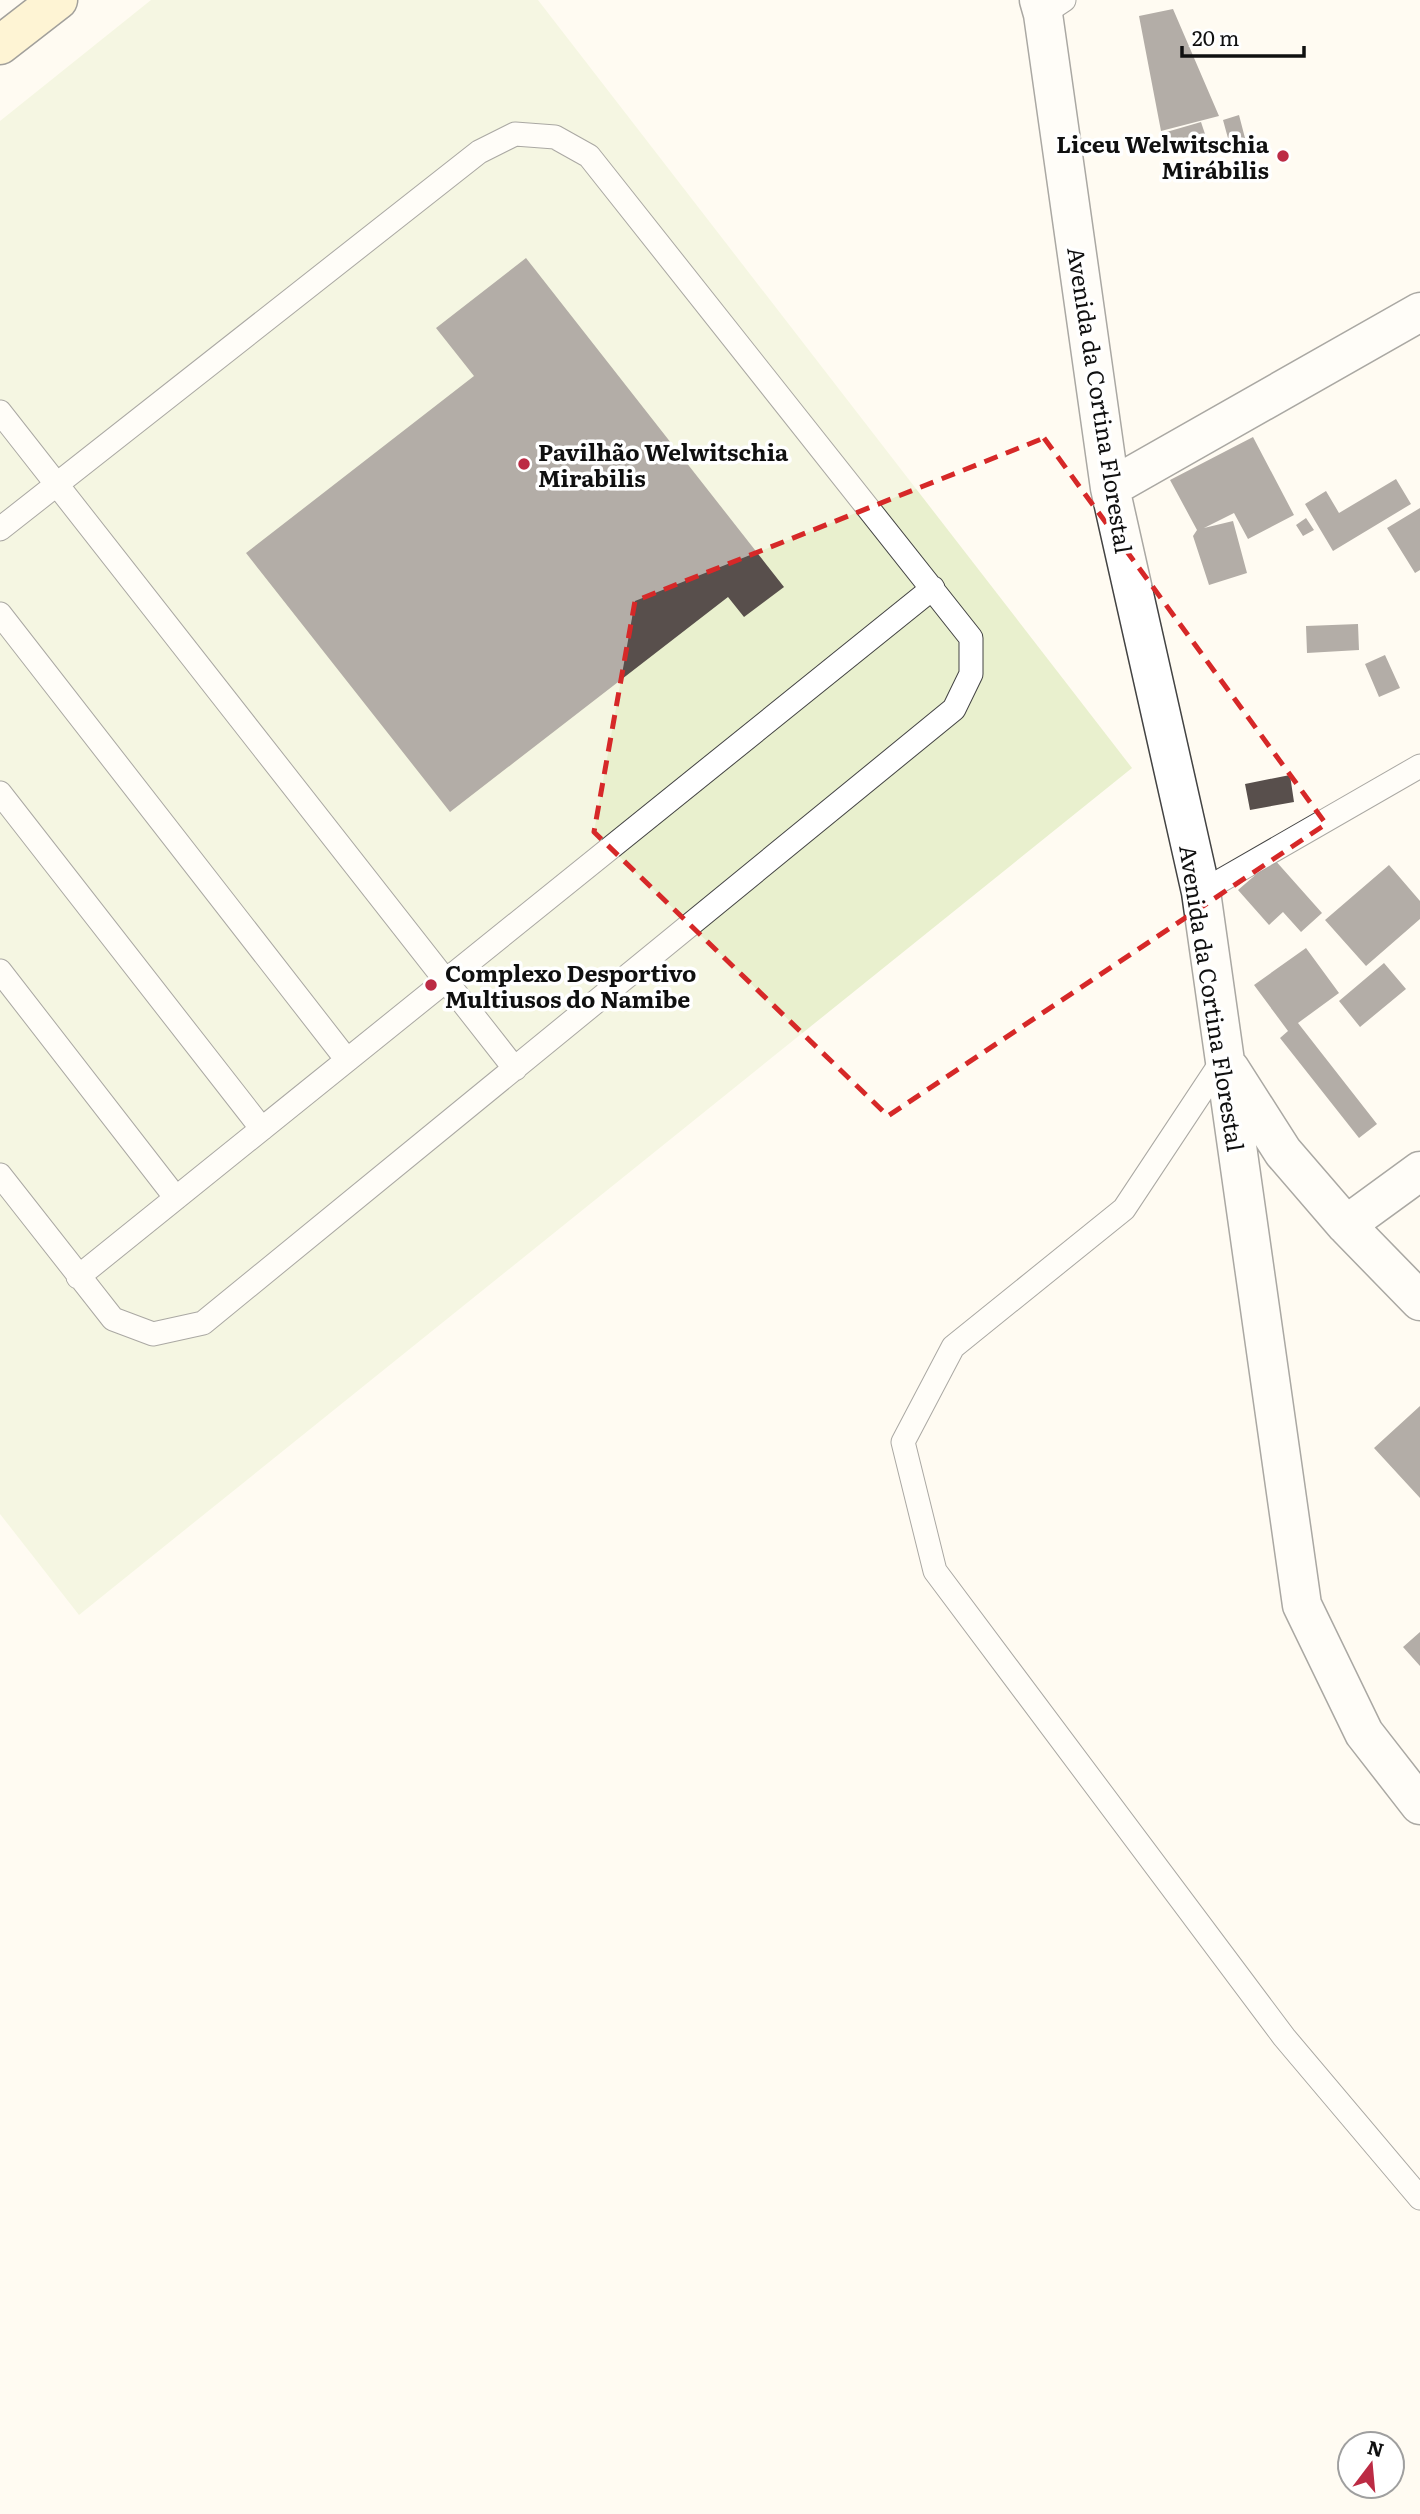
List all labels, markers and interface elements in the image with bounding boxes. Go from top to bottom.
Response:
scale bar [1182,14,1304,58]
text: 20 m [1192,21,1239,52]
place label: Liceu Welwitschia Mirábilis [1056,126,1270,186]
marker: Liceu Welwitschia Mirábilis [1275,148,1291,164]
street label: Avenida da Cortina Florestal [1060,244,1142,556]
place label: Pavilhão Welwitschia Mirabilis [538,434,789,494]
marker: Pavilhão Welwitschia Mirabilis [516,456,532,472]
street label: Avenida da Cortina Florestal [1172,842,1254,1154]
place label: Complexo Desportivo Multiusos do Namibe [445,955,696,1015]
marker: Complexo Desportivo Multiusos do Namibe [423,977,439,993]
north arrow [1336,2430,1406,2500]
text: N [1364,2432,1388,2463]

